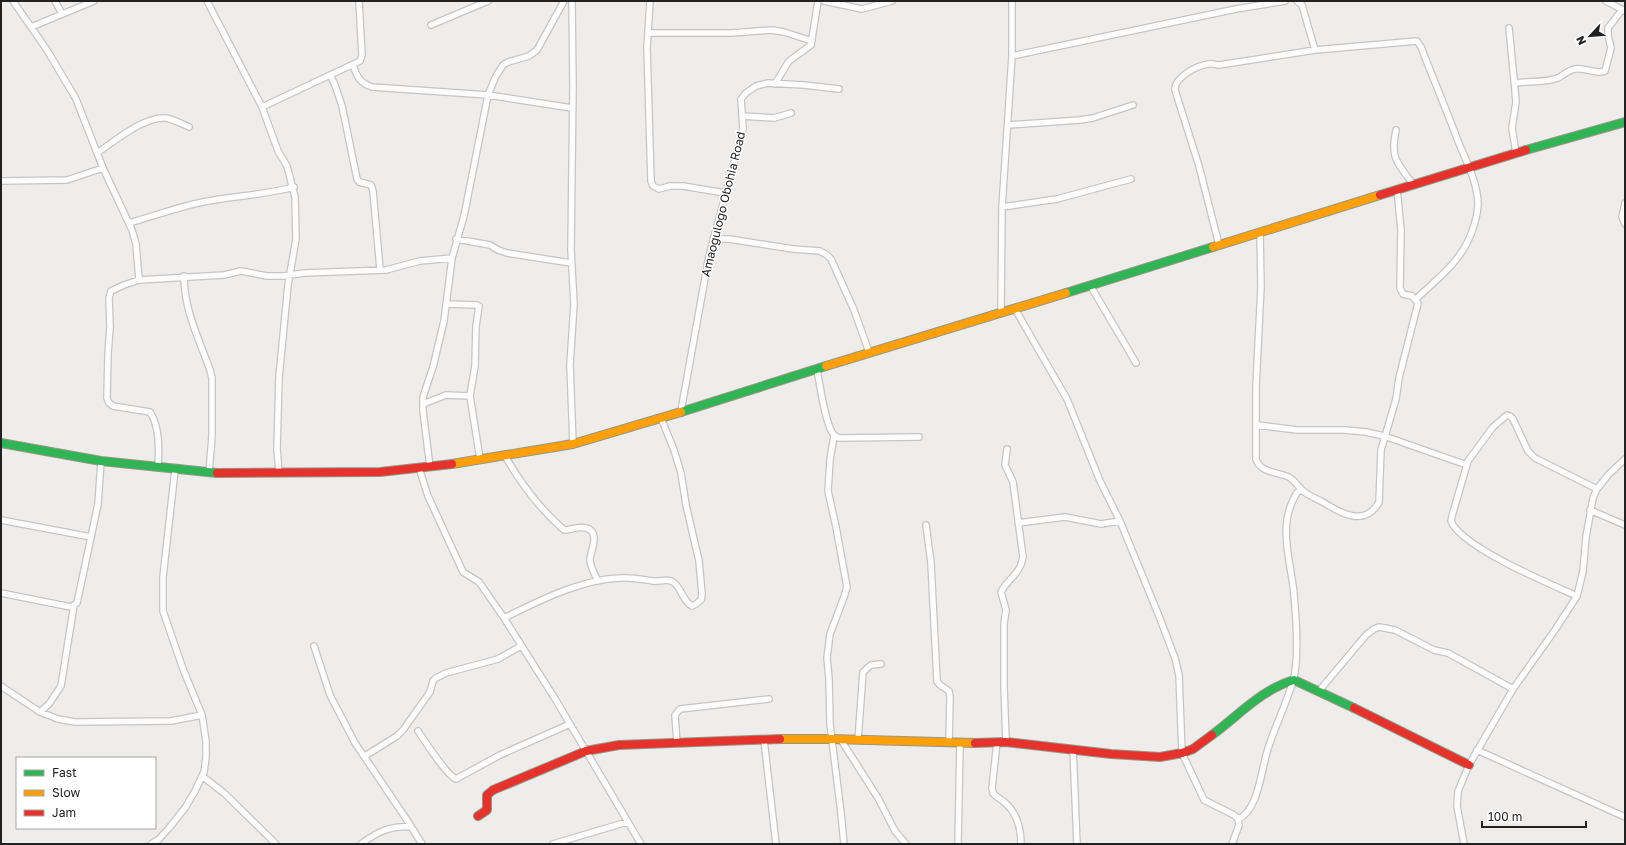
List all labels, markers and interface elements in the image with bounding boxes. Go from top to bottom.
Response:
north arrow [1570,16,1610,56]
text: N [1573,34,1588,47]
street label: Amaogulogo Obohia Road [698,130,748,278]
legend [16,757,156,829]
text: Fast [52,765,77,780]
text: Slow [52,785,80,800]
scale bar [1482,803,1586,829]
text: Jam [52,805,76,820]
text: 100 m [1488,809,1522,824]

